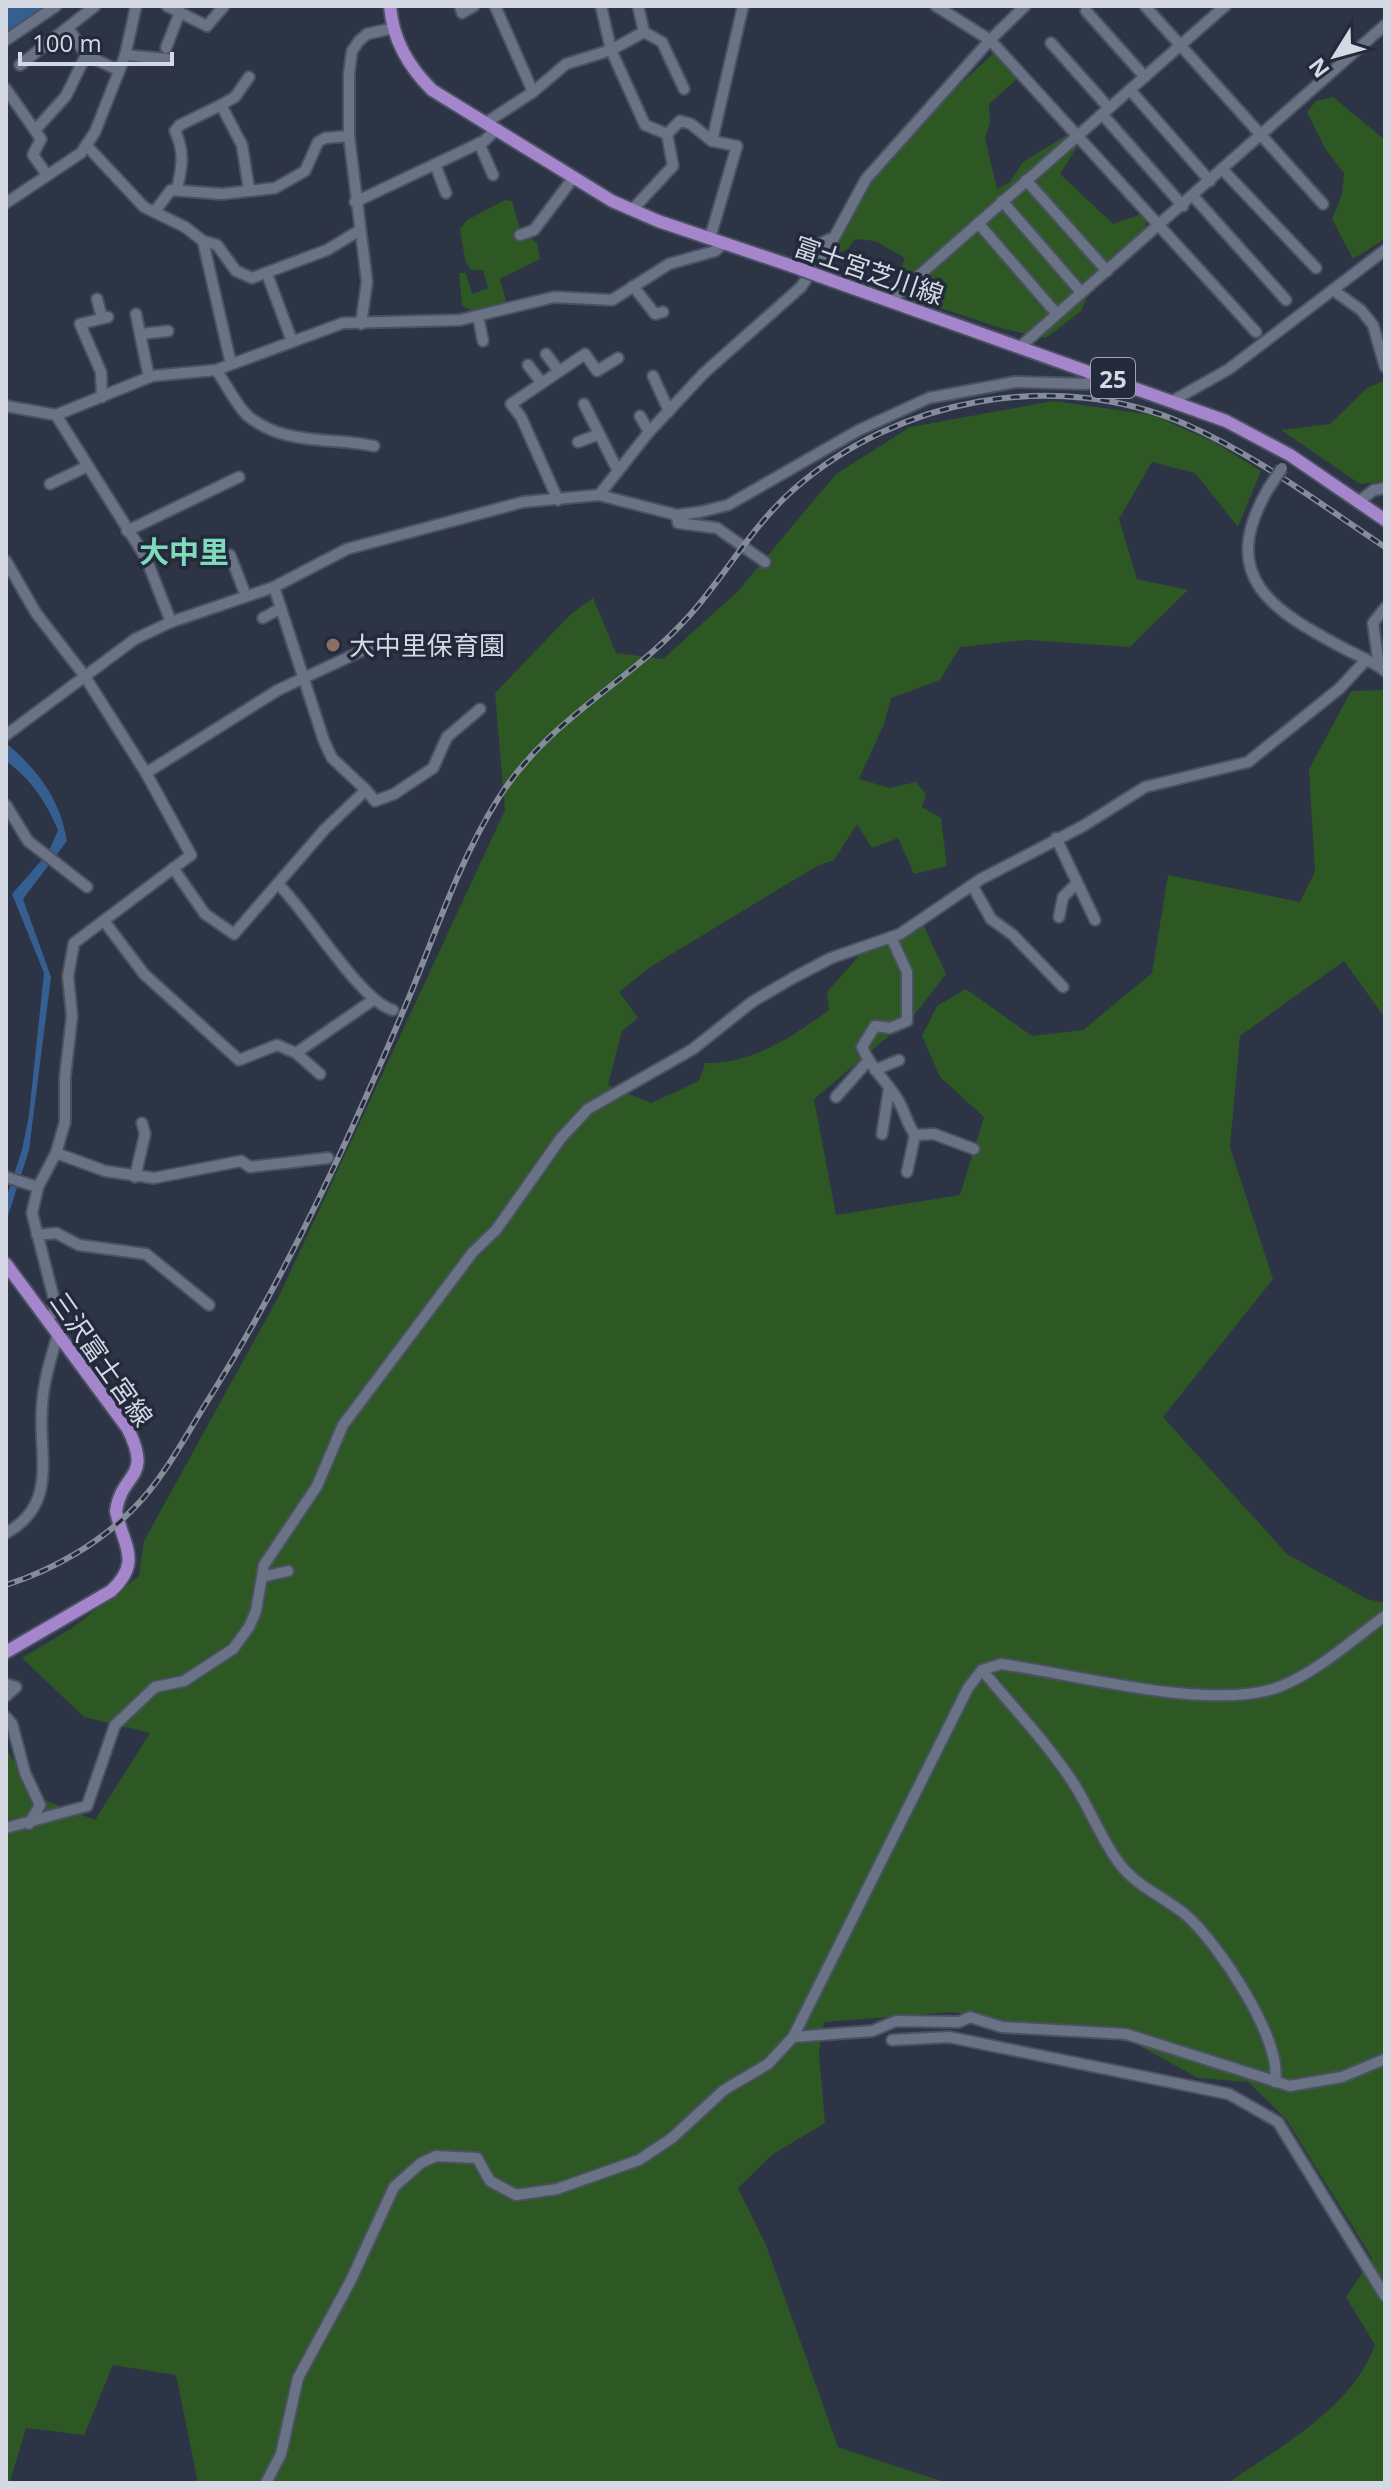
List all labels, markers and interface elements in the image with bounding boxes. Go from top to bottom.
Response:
scale bar [20,16,172,66]
north arrow [1295,16,1375,96]
text: 100 m [32,26,102,59]
text: N [1301,52,1336,85]
street label: 富士宮芝川線 [789,228,949,312]
road number: 25 [1091,358,1135,398]
district label: 大中里 [139,531,229,572]
place label: 大中里保育園 [349,627,505,663]
marker: 大中里保育園 [324,636,342,654]
street label: 三沢富士宮線 [43,1285,161,1433]

